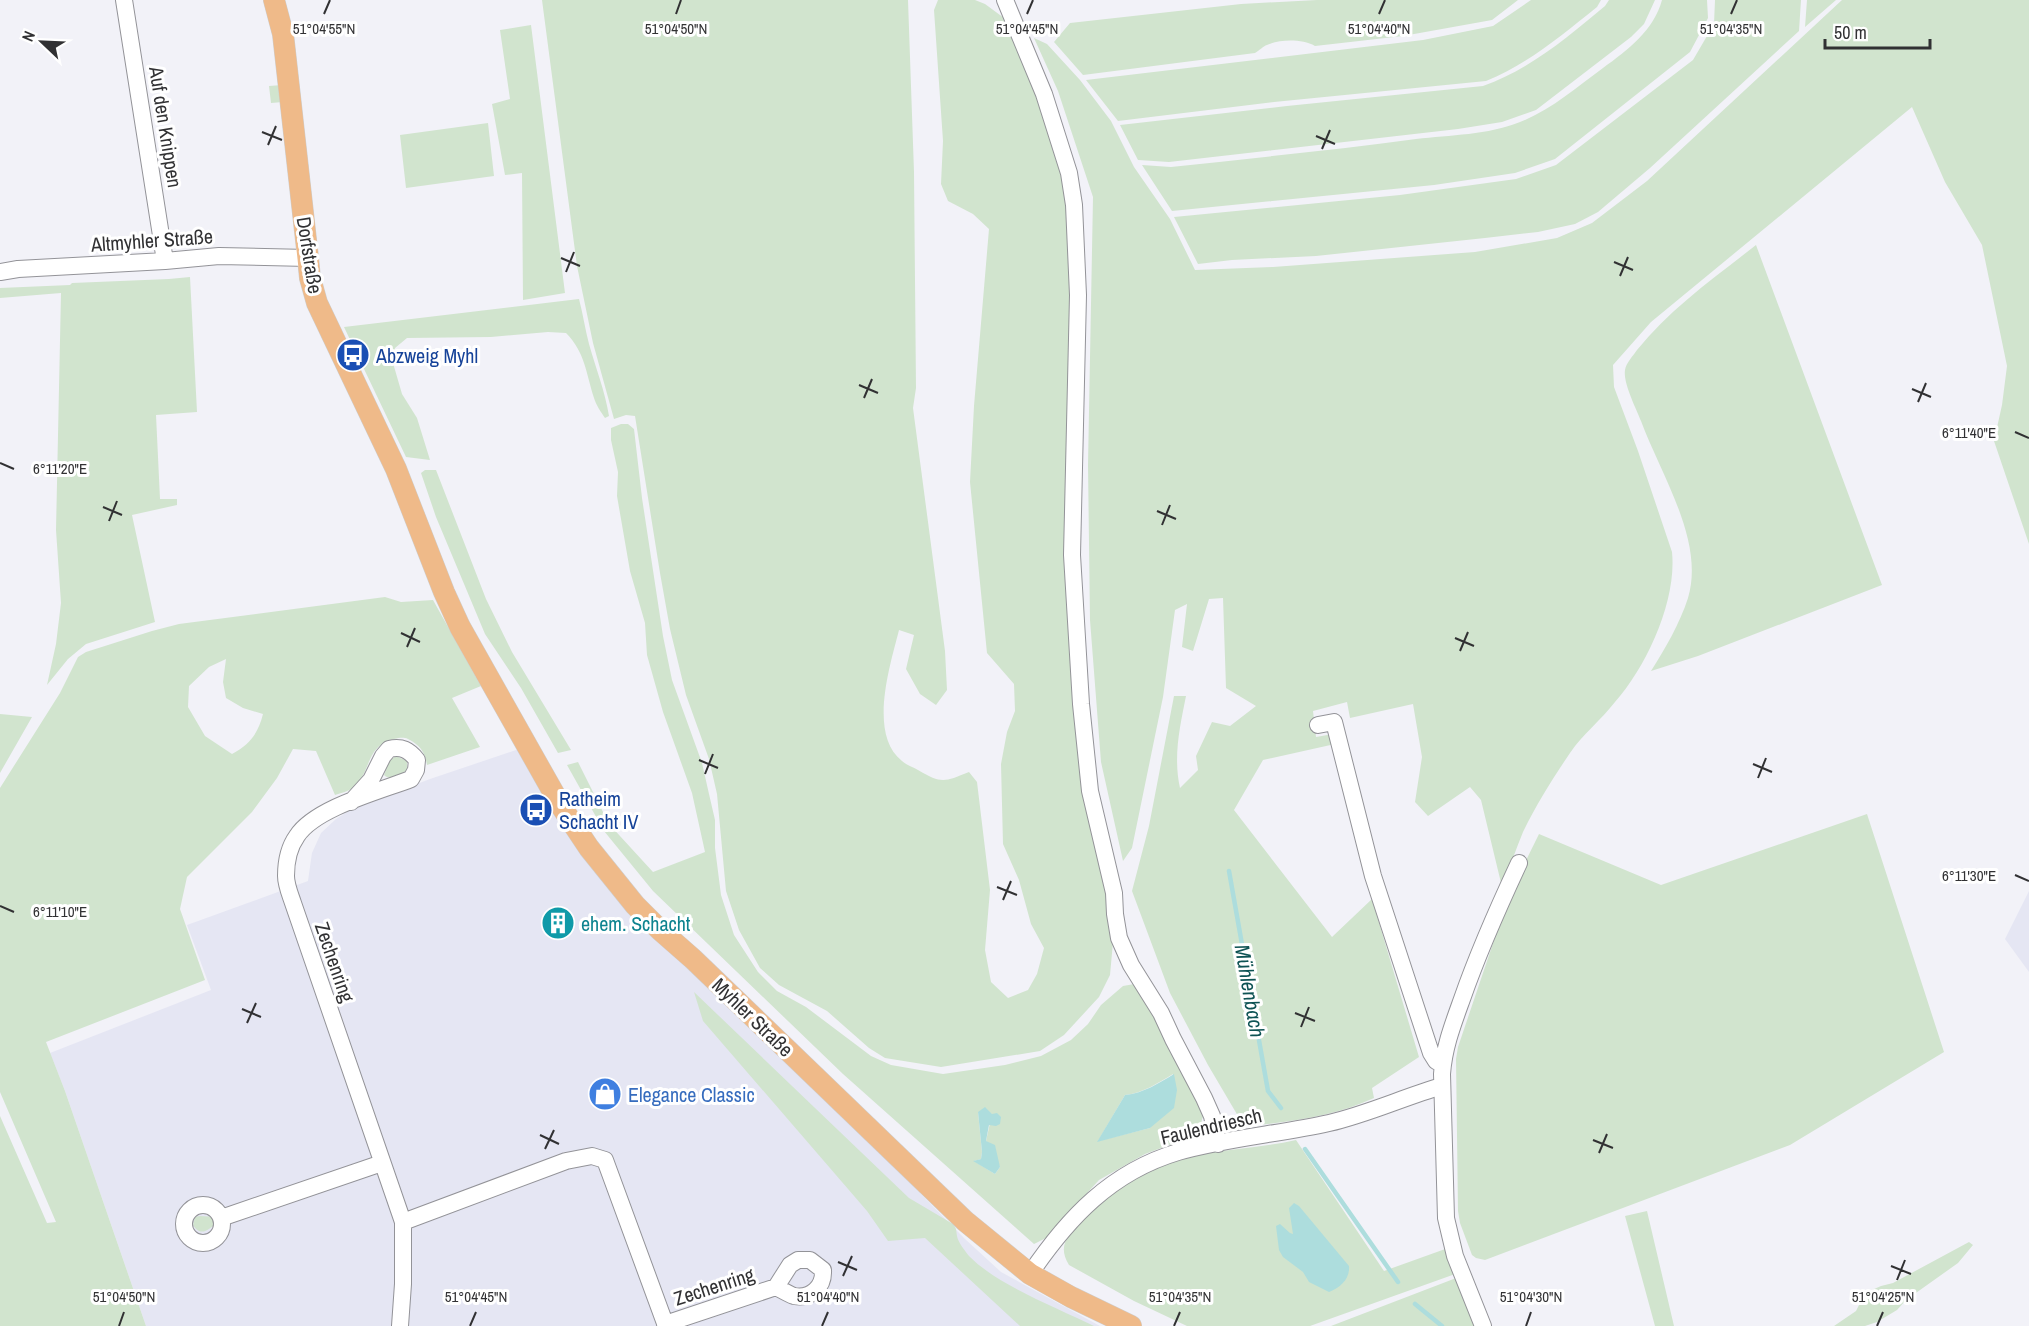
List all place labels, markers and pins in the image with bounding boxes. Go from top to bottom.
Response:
bus stop icon: Abzweig Myhl [335,337,371,373]
place label: Abzweig Myhl [375,342,478,369]
place label: Ratheim Schacht IV [559,785,638,835]
bus stop icon: Ratheim Schacht IV [518,792,554,828]
building icon: ehem. Schacht [540,905,576,941]
place label: ehem. Schacht [581,910,691,937]
shop icon: Elegance Classic [587,1076,623,1112]
place label: Elegance Classic [628,1081,755,1108]

